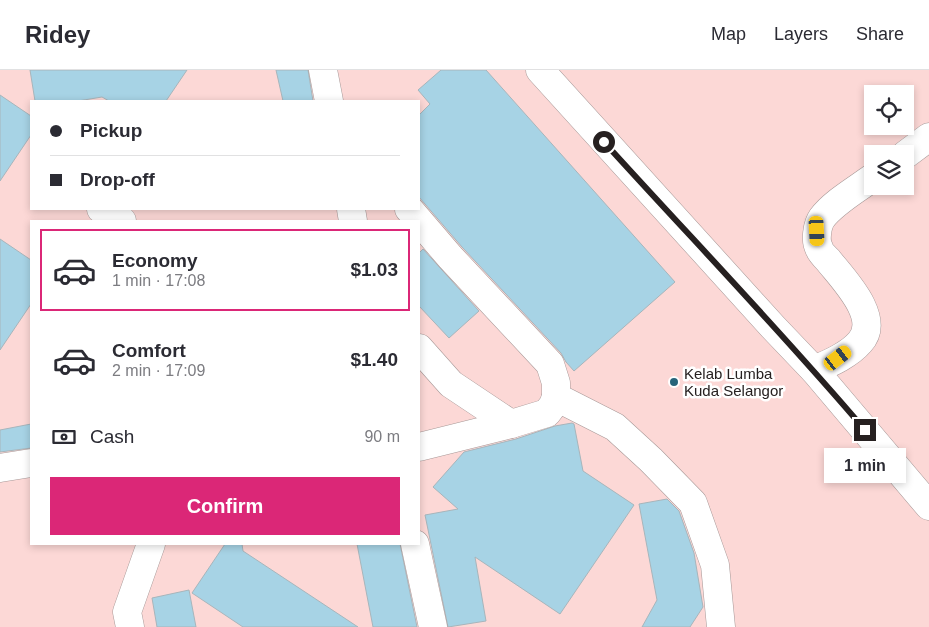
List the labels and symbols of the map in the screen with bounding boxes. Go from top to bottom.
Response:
route start [593,131,615,153]
car [808,216,825,246]
car [821,343,854,373]
place label: Kelab Lumba Kuda Selangor [684,365,783,399]
marker: Kelab Lumba Kuda Selangor [668,376,680,388]
route end [854,419,876,441]
callout: 1 min [824,448,906,482]

